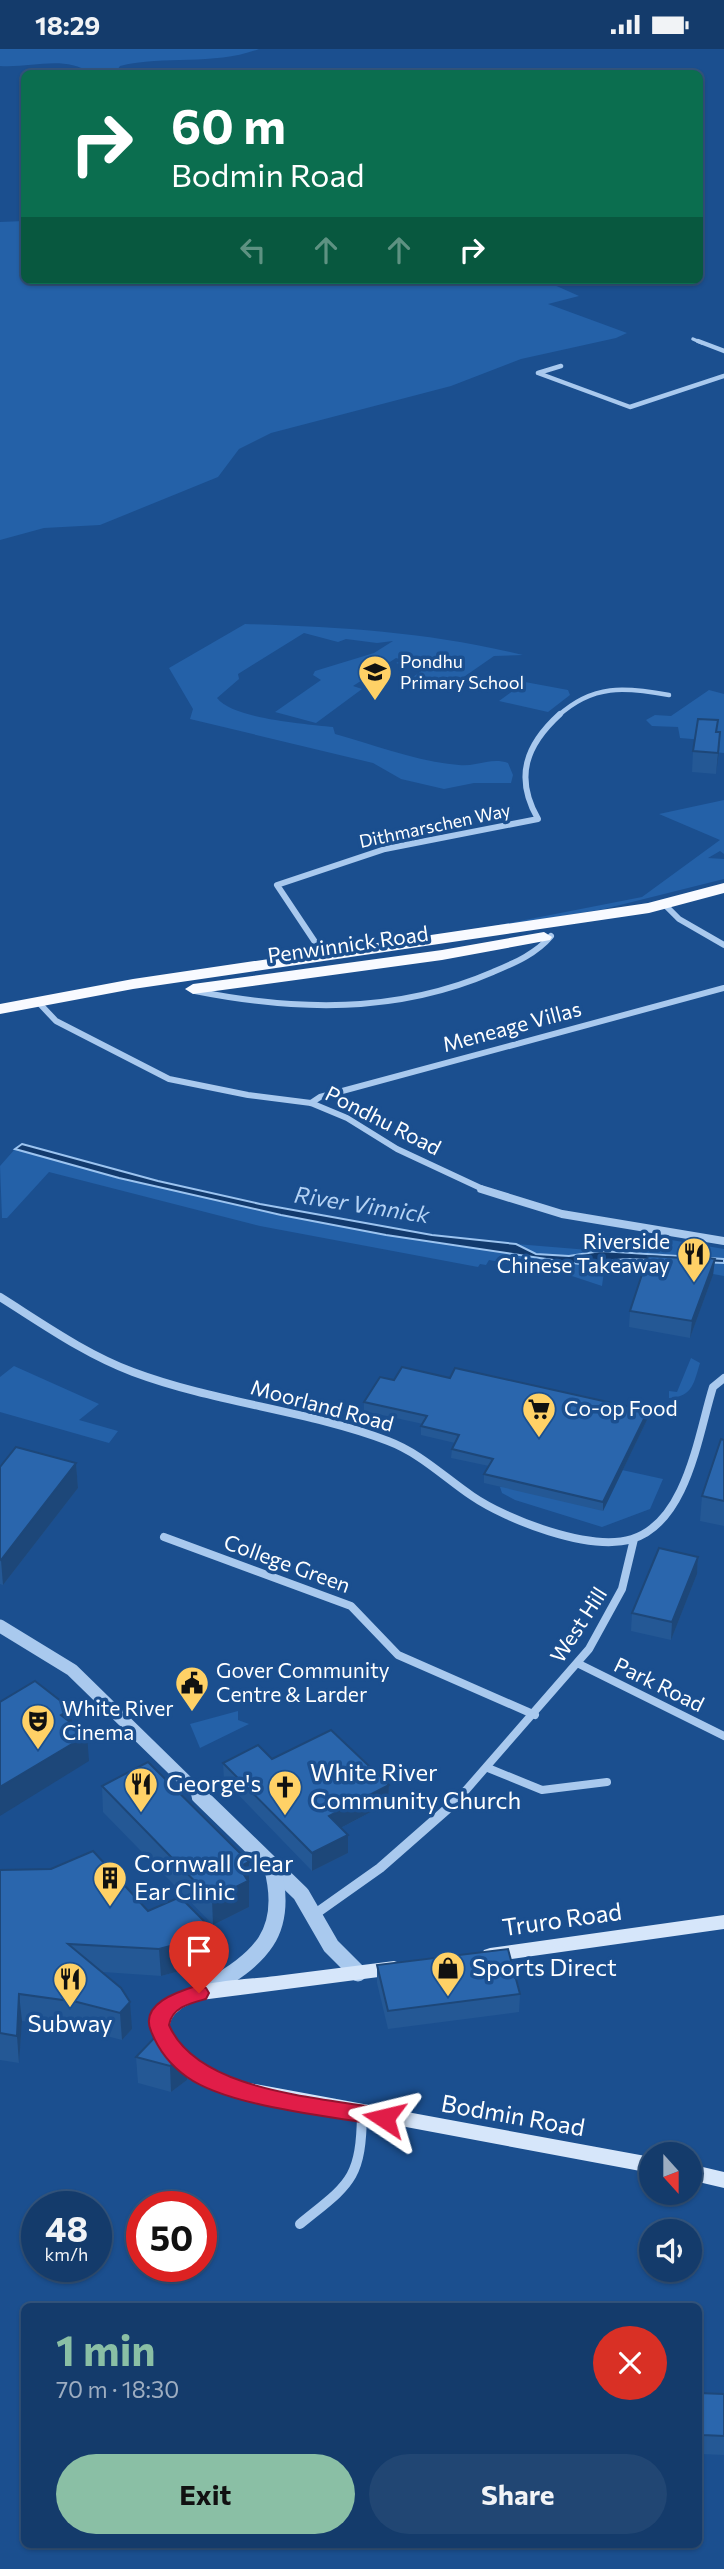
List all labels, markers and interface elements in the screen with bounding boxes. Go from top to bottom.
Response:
text: 18:29 [35,9,100,40]
text: 60 m [171,94,286,154]
icon: right [56,98,147,189]
text: Bodmin Road [171,154,365,194]
icon: left [234,231,272,269]
icon: ahead [307,231,345,269]
icon: ahead [380,231,418,269]
icon: right [453,231,491,269]
place label: Pondhu Primary School [400,650,524,693]
school or university icon: Pondhu Primary School [356,653,394,702]
street label: Dithmarschen Way [357,798,512,852]
street label: Penwinnick Road [266,920,430,967]
street label: Meneage Villas [440,995,584,1056]
street label: Pondhu Road [322,1080,446,1159]
water label: River Vinnick [293,1180,432,1229]
place label: Riverside Chinese Takeaway [497,1228,670,1277]
restaurant icon: Riverside Chinese Takeaway [675,1235,713,1284]
street label: Moorland Road [248,1373,397,1436]
supermarket icon: Co-op Food [520,1390,558,1439]
place label: Co-op Food [564,1395,678,1420]
street label: College Green [221,1528,354,1597]
street label: West Hill [544,1582,611,1667]
street label: Park Road [611,1651,709,1716]
place label: Gover Community Centre & Larder [216,1657,390,1706]
public building icon: Gover Community Centre & Larder [173,1664,211,1713]
place label: White River Cinema [62,1695,174,1744]
theatre icon: White River Cinema [19,1702,57,1751]
place label: White River Community Church [310,1757,521,1814]
restaurant icon: George's [122,1765,160,1814]
place label: George's [166,1768,261,1797]
church icon: White River Community Church [266,1768,304,1817]
place label: Cornwall Clear Ear Clinic [134,1848,294,1905]
building icon: Cornwall Clear Ear Clinic [91,1859,129,1908]
street label: Truro Road [500,1896,623,1941]
pin [169,1921,229,1993]
icon: arrive [180,1932,218,1970]
shop icon: Sports Direct [429,1949,467,1998]
place label: Sports Direct [472,1952,617,1981]
restaurant icon: Subway [51,1960,89,2009]
place label: Subway [27,2008,113,2037]
position arrow [347,2081,421,2155]
street label: Bodmin Road [439,2088,587,2141]
north arrow [639,2142,702,2205]
map controls [639,2142,702,2282]
speed limit sign: 50 [126,2191,217,2282]
text: 48 [45,2206,88,2249]
button: sound [639,2219,702,2282]
text: km/h [45,2243,88,2265]
text: 1 min [56,2323,156,2375]
button: close [593,2326,667,2400]
text: 70 m · 18:30 [56,2375,179,2403]
button: Exit [56,2454,355,2534]
button: Share [369,2454,667,2534]

